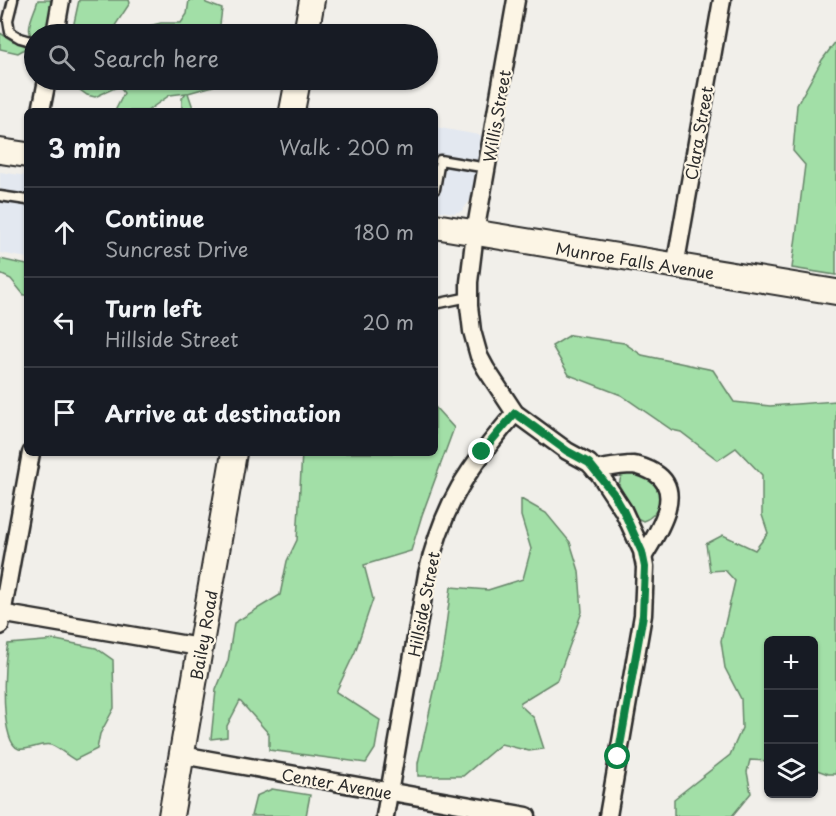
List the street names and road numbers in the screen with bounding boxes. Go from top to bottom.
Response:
street label: Willis Street [476,67,516,164]
street label: Clara Street [678,84,718,182]
street label: Munroe Falls Avenue [554,236,716,284]
street label: Hillside Street [401,549,445,659]
street label: Bailey Road [183,588,223,682]
street label: Center Avenue [280,761,394,805]

